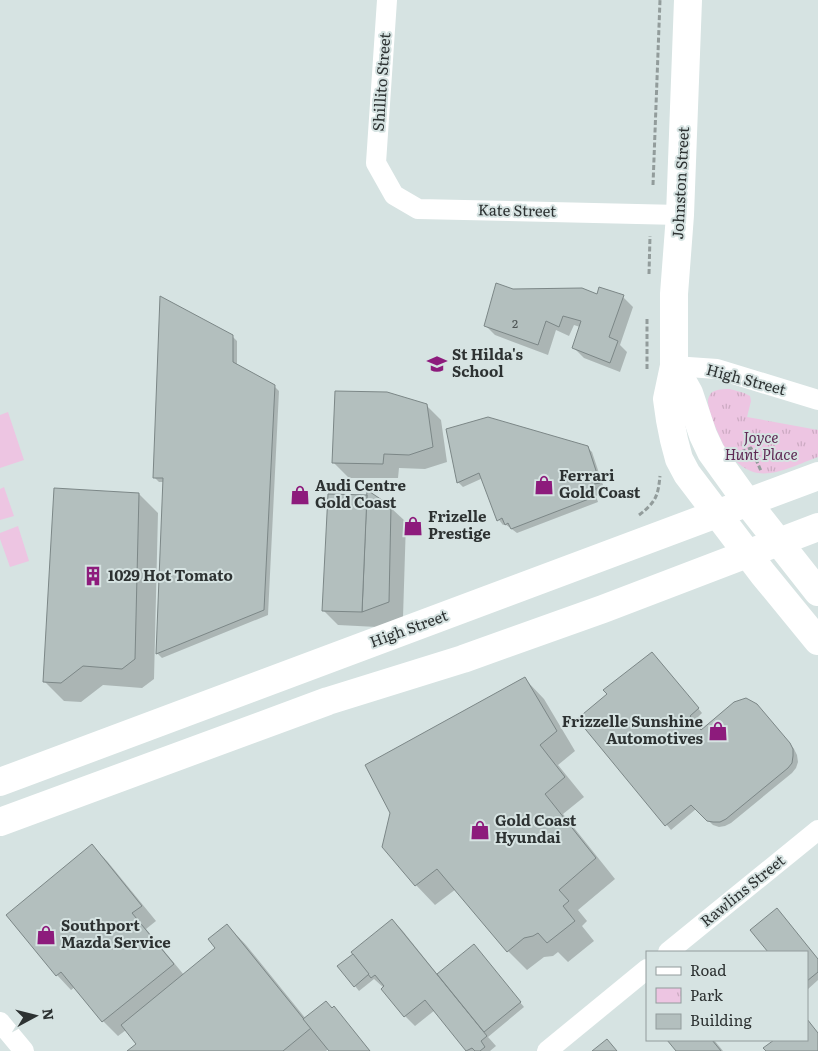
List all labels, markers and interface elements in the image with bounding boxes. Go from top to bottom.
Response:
street label: Shillito Street [366,32,395,132]
street label: Johnston Street [665,126,694,240]
street label: Kate Street [478,197,556,222]
house number: 2 [512,314,518,332]
place label: St Hilda's School [452,342,523,382]
school or university icon: St Hilda's School [426,353,448,375]
street label: High Street [704,357,789,400]
park label: Joyce Hunt Place [724,425,798,465]
place label: Ferrari Gold Coast [559,463,641,503]
place label: Audi Centre Gold Coast [315,473,406,513]
shop icon: Ferrari Gold Coast [533,474,555,496]
shop icon: Audi Centre Gold Coast [289,484,311,506]
place label: Frizelle Prestige [428,504,491,544]
shop icon: Frizelle Prestige [402,515,424,537]
place label: 1029 Hot Tomato [108,563,233,586]
building icon: 1029 Hot Tomato [82,565,104,587]
street label: High Street [366,603,451,652]
place label: Frizzelle Sunshine Automotives [562,709,704,749]
shop icon: Frizzelle Sunshine Automotives [707,720,729,742]
place label: Gold Coast Hyundai [495,808,577,848]
shop icon: Gold Coast Hyundai [469,819,491,841]
street label: Rawlins Street [695,848,789,931]
place label: Southport Mazda Service [61,913,171,953]
shop icon: Southport Mazda Service [35,924,57,946]
legend [646,951,808,1041]
text: Road [690,958,726,981]
text: Park [690,983,724,1006]
north arrow [10,991,60,1041]
text: N [38,1007,60,1022]
text: Building [690,1008,752,1031]

